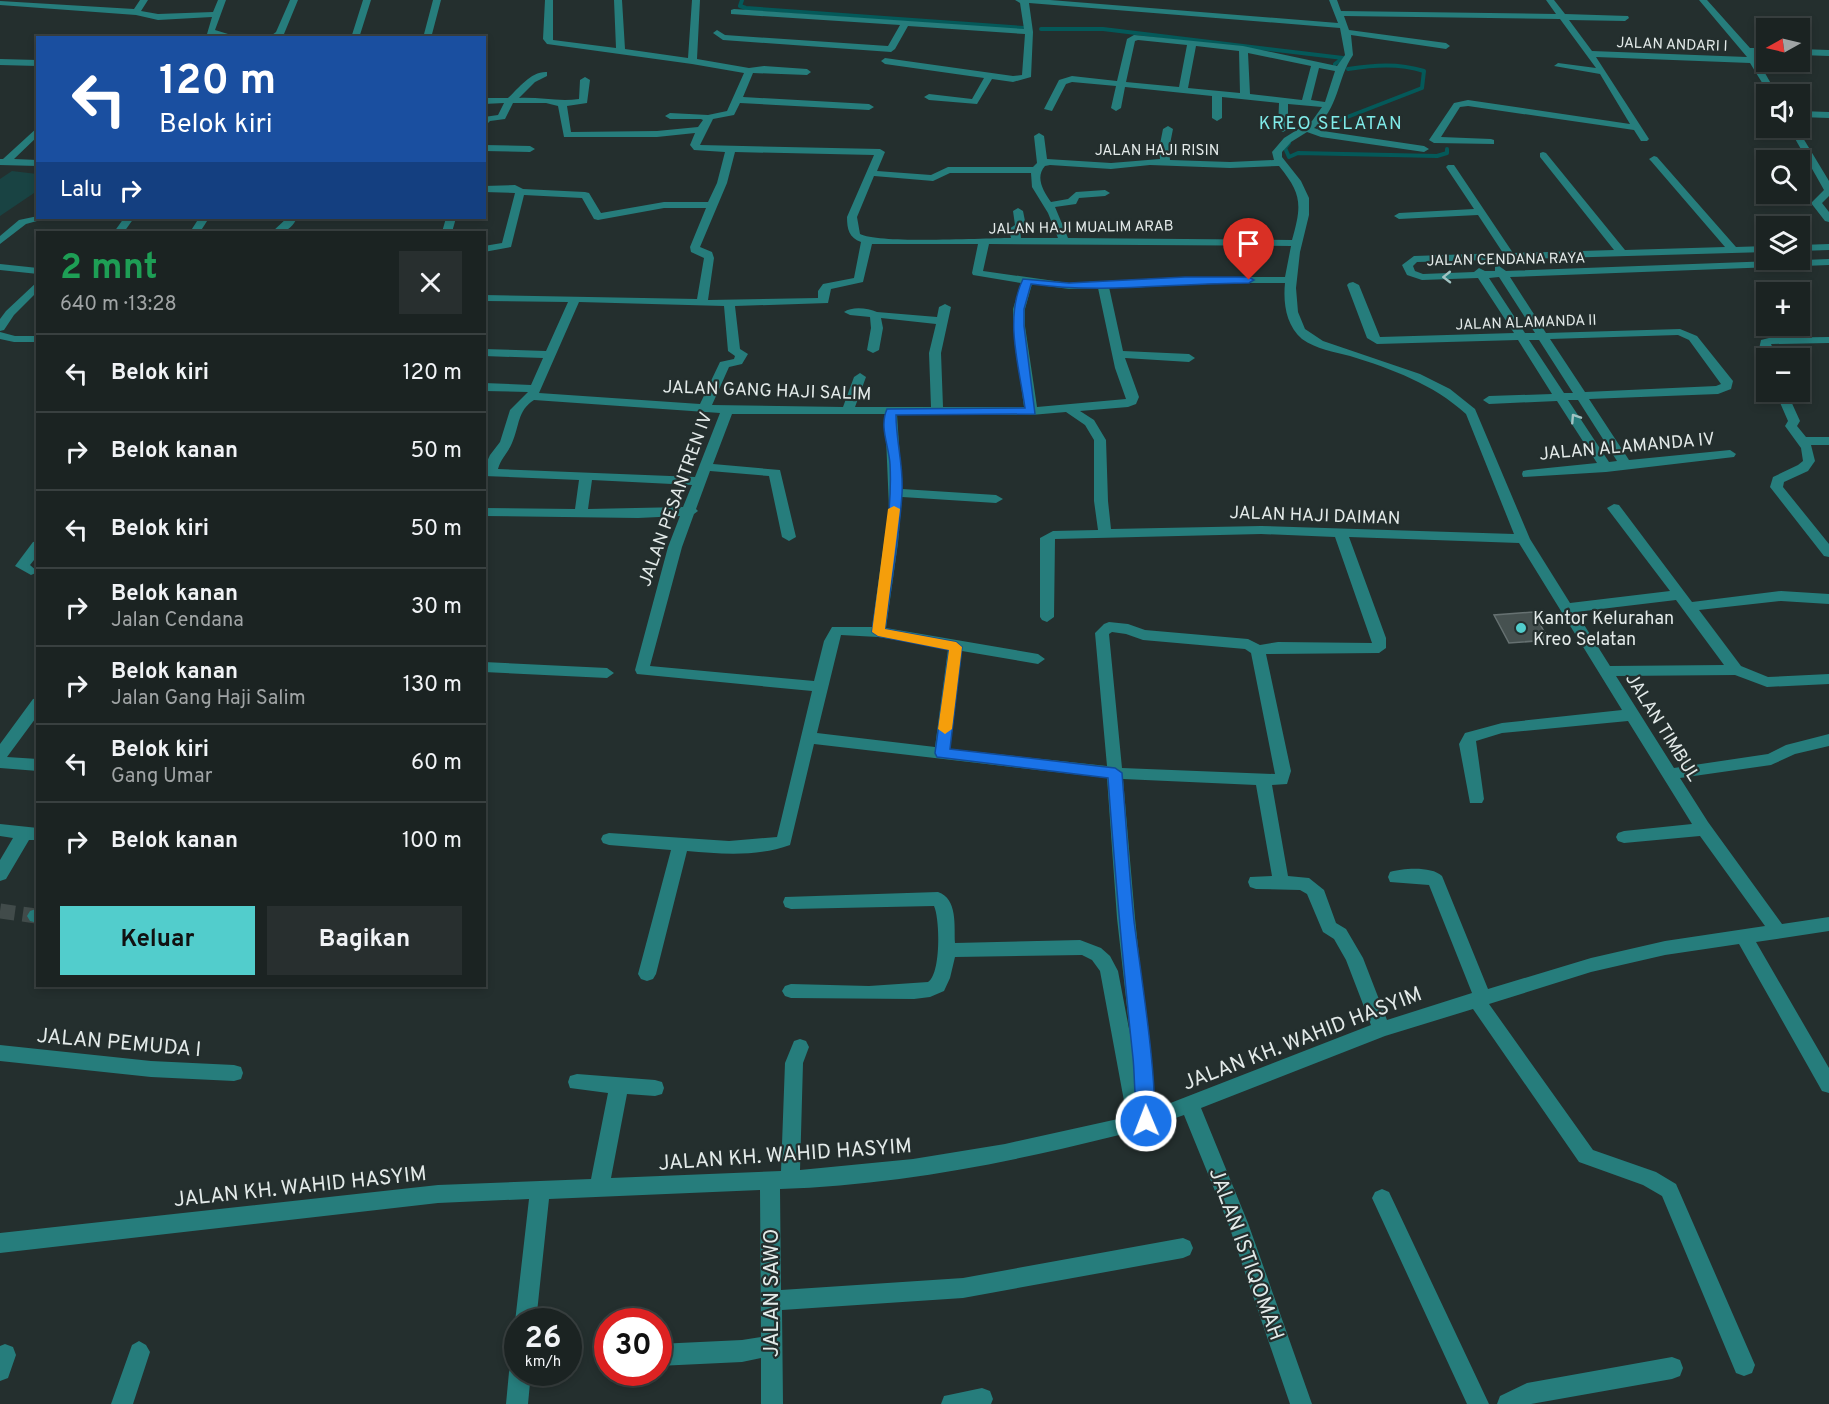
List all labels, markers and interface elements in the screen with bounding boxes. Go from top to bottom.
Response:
north arrow [1756,18,1810,72]
map controls [1756,18,1810,402]
street label: JALAN ANDARI I [1616,34,1728,57]
text: 120 m [159,56,276,109]
icon: left [60,60,138,138]
button: sound [1756,84,1810,138]
text: Belok kiri [159,108,273,142]
district label: KREO SELATAN [1259,113,1403,136]
street label: JALAN HAJI RISIN [1095,142,1219,161]
button: search [1756,150,1810,204]
icon: right [114,174,147,207]
text: Lalu [60,177,102,204]
button: layers [1756,216,1810,270]
street label: JALAN HAJI MUALIM ARAB [988,217,1174,240]
pin [1223,218,1274,280]
icon: arrive [1232,227,1265,260]
text: 2 mnt [60,246,158,292]
street label: JALAN CENDANA RAYA [1426,250,1586,271]
button: close [399,251,462,314]
one-way arrow [1443,271,1452,283]
button: + [1756,282,1810,336]
text: 640 m · 13:28 [60,292,177,318]
street label: JALAN ALAMANDA II [1455,312,1597,335]
button: − [1756,348,1810,402]
icon: left [60,357,93,390]
text: Belok kiri [111,360,209,387]
text: 120 m [402,360,462,387]
street label: JALAN GANG HAJI SALIM [662,376,872,407]
street label: JALAN PESANTREN IV [634,409,719,590]
one-way arrow [1571,414,1582,425]
street label: JALAN ALAMANDA IV [1538,428,1716,467]
icon: right [60,435,93,468]
text: Belok kanan [111,438,238,465]
text: 50 m [410,438,462,465]
street label: JALAN HAJI DAIMAN [1229,502,1401,531]
icon: left [60,513,93,546]
text: Belok kiri [111,516,209,543]
text: 50 m [410,516,462,543]
text: Belok kanan [111,581,238,608]
icon: right [60,591,93,624]
text: 30 m [411,594,462,621]
text: Jalan Cendana [111,608,244,634]
place label: Kantor Kelurahan Kreo Selatan [1533,608,1674,652]
marker: Kantor Kelurahan Kreo Selatan [1514,621,1528,635]
text: Belok kanan [111,659,238,686]
icon: right [60,669,93,702]
street label: JALAN TIMBUL [1619,669,1704,786]
text: 130 m [403,672,462,699]
text: Jalan Gang Haji Salim [111,686,306,712]
text: Belok kiri [111,737,209,764]
icon: left [60,747,93,780]
text: 60 m [411,750,462,777]
text: Gang Umar [111,764,212,790]
icon: right [60,825,93,858]
text: Belok kanan [111,828,238,855]
text: 100 m [402,828,462,855]
button: Keluar [60,906,255,975]
button: Bagikan [267,906,462,975]
street label: JALAN KH. WAHID HASYIM [1179,981,1426,1098]
street label: JALAN PEMUDA I [36,1023,202,1064]
position arrow [1114,1089,1178,1153]
street label: JALAN KH. WAHID HASYIM [657,1133,913,1178]
street label: JALAN KH. WAHID HASYIM [172,1161,428,1214]
street label: JALAN ISTIQOMAH [1202,1164,1289,1345]
street label: JALAN SAWO [759,1229,786,1357]
speed limit sign: 30 [594,1308,672,1386]
text: 26 [525,1321,561,1358]
text: km/h [525,1353,561,1372]

